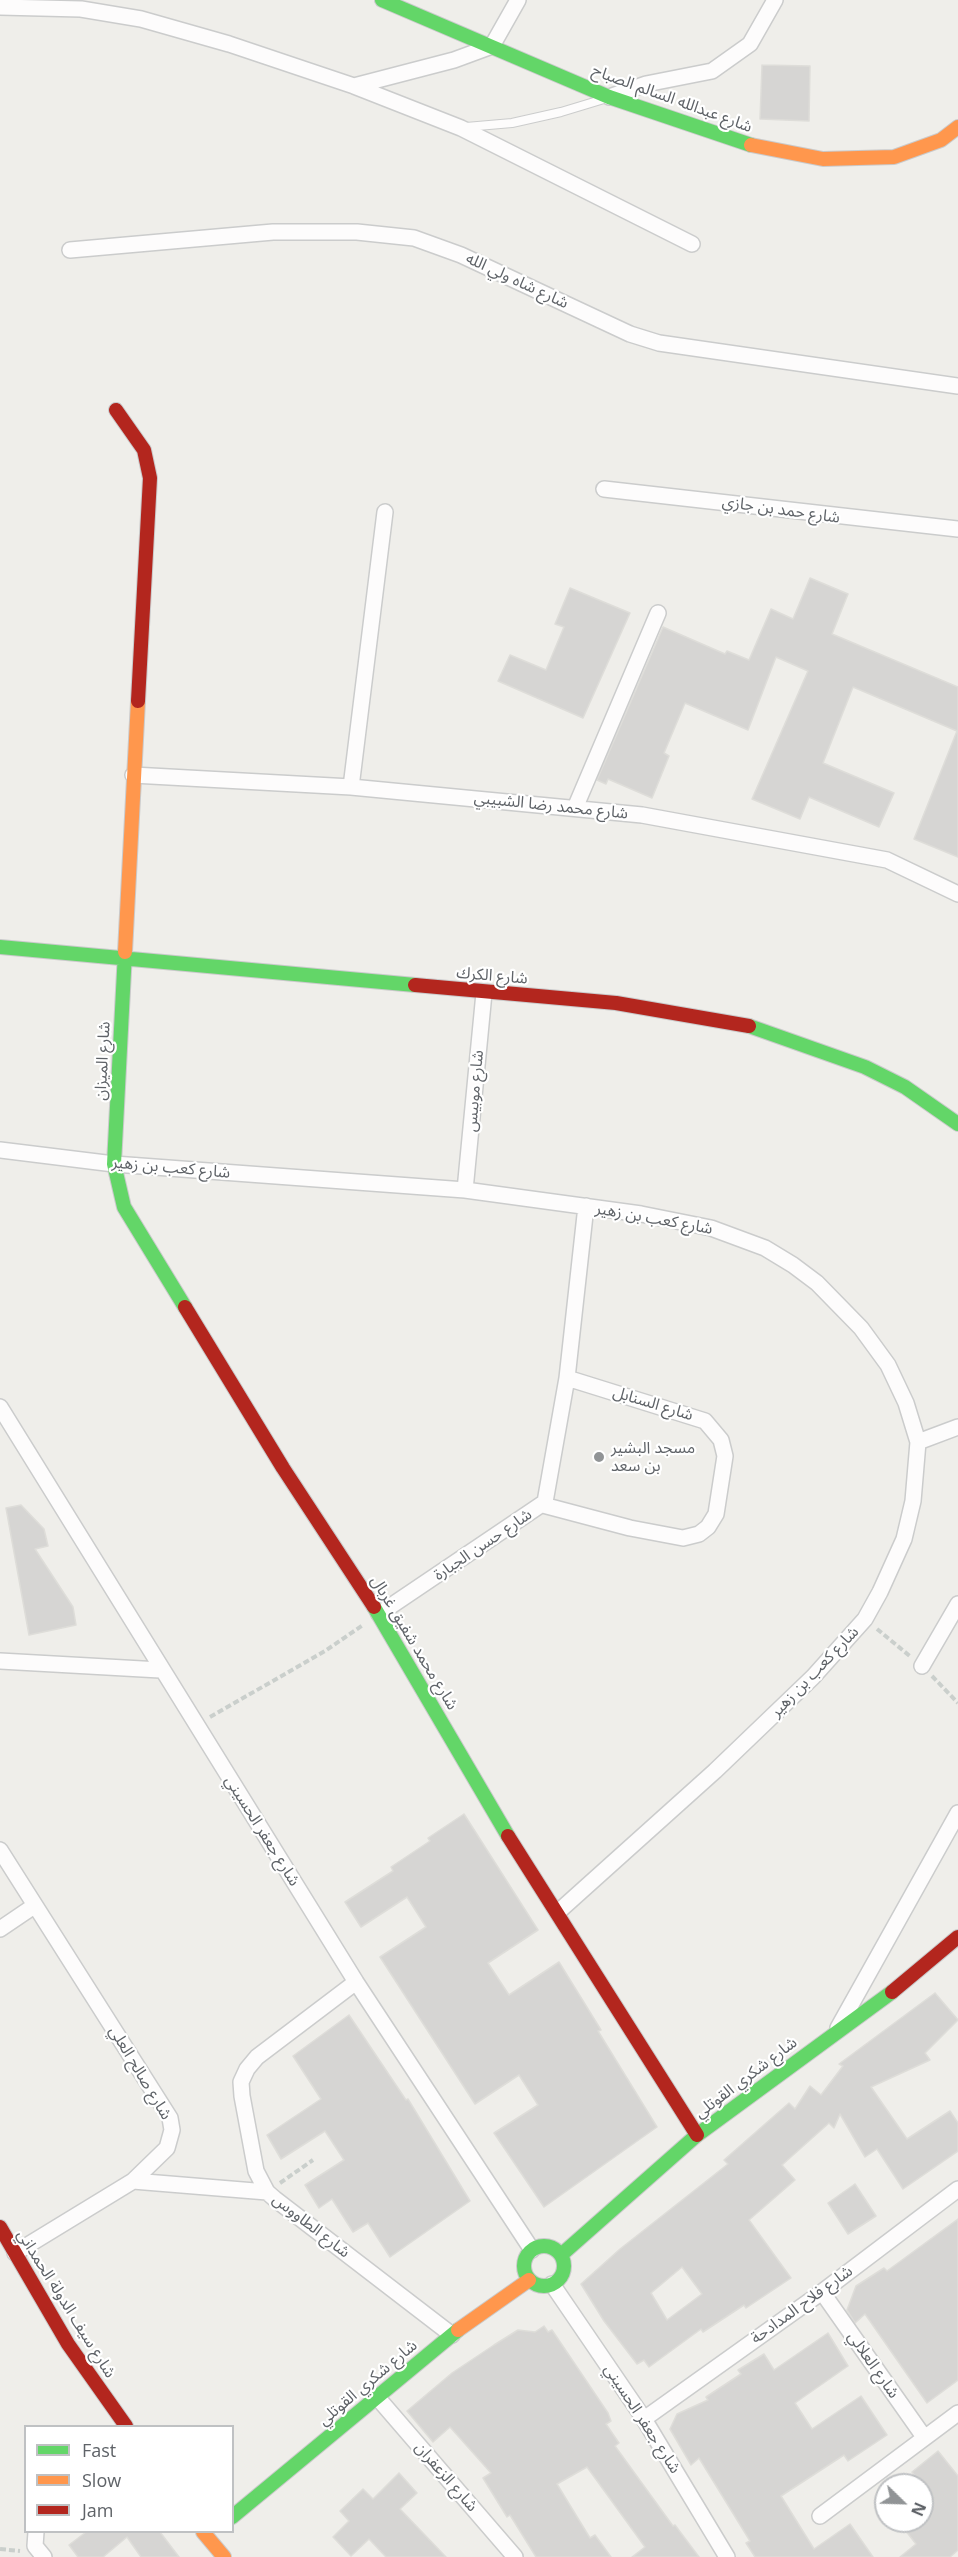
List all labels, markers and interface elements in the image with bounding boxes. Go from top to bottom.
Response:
street label: شارع عبدالله السالم الصباح [589,61,755,137]
street label: شارع شاه ولي الله [463,249,571,313]
street label: شارع حمد بن جازي [721,492,841,528]
street label: شارع محمد رضا الشبيبي [473,788,629,824]
street label: شارع الكرك [456,963,528,989]
street label: شارع الميزان [91,1021,115,1101]
street label: شارع موبيس [462,1049,488,1133]
street label: شارع كعب بن زهير [111,1153,231,1183]
street label: شارع كعب بن زهير [594,1199,714,1239]
street label: شارع السنابل [610,1383,696,1425]
place label: مسجد البشير بن سعد [611,1438,695,1476]
marker: مسجد البشير بن سعد [592,1450,606,1464]
street label: شارع حسن الجبارة [430,1505,536,1585]
street label: شارع محمد شفيق غربال [366,1572,462,1714]
street label: شارع كعب بن زهير [767,1623,863,1721]
street label: شارع جعفر الحسيني [220,1772,304,1890]
street label: شارع صالح العلي [104,2023,176,2123]
street label: شارع شكري القوتلي [691,2033,801,2123]
street label: شارع الطاووس [268,2190,354,2262]
street label: شارع سيف الدولة الحمداني [13,2226,119,2382]
street label: شارع فلاح المدادحة [747,2262,857,2348]
street label: شارع العلالي [843,2328,903,2402]
street label: شارع شكري القوتلي [315,2336,421,2430]
street label: شارع جعفر الحسيني [599,2361,685,2477]
legend [24,2425,234,2533]
text: Fast [82,2438,116,2462]
street label: شارع الزعفران [411,2438,481,2516]
text: Slow [82,2468,121,2492]
north arrow [874,2473,934,2533]
text: Jam [82,2498,114,2522]
text: N [906,2499,931,2520]

